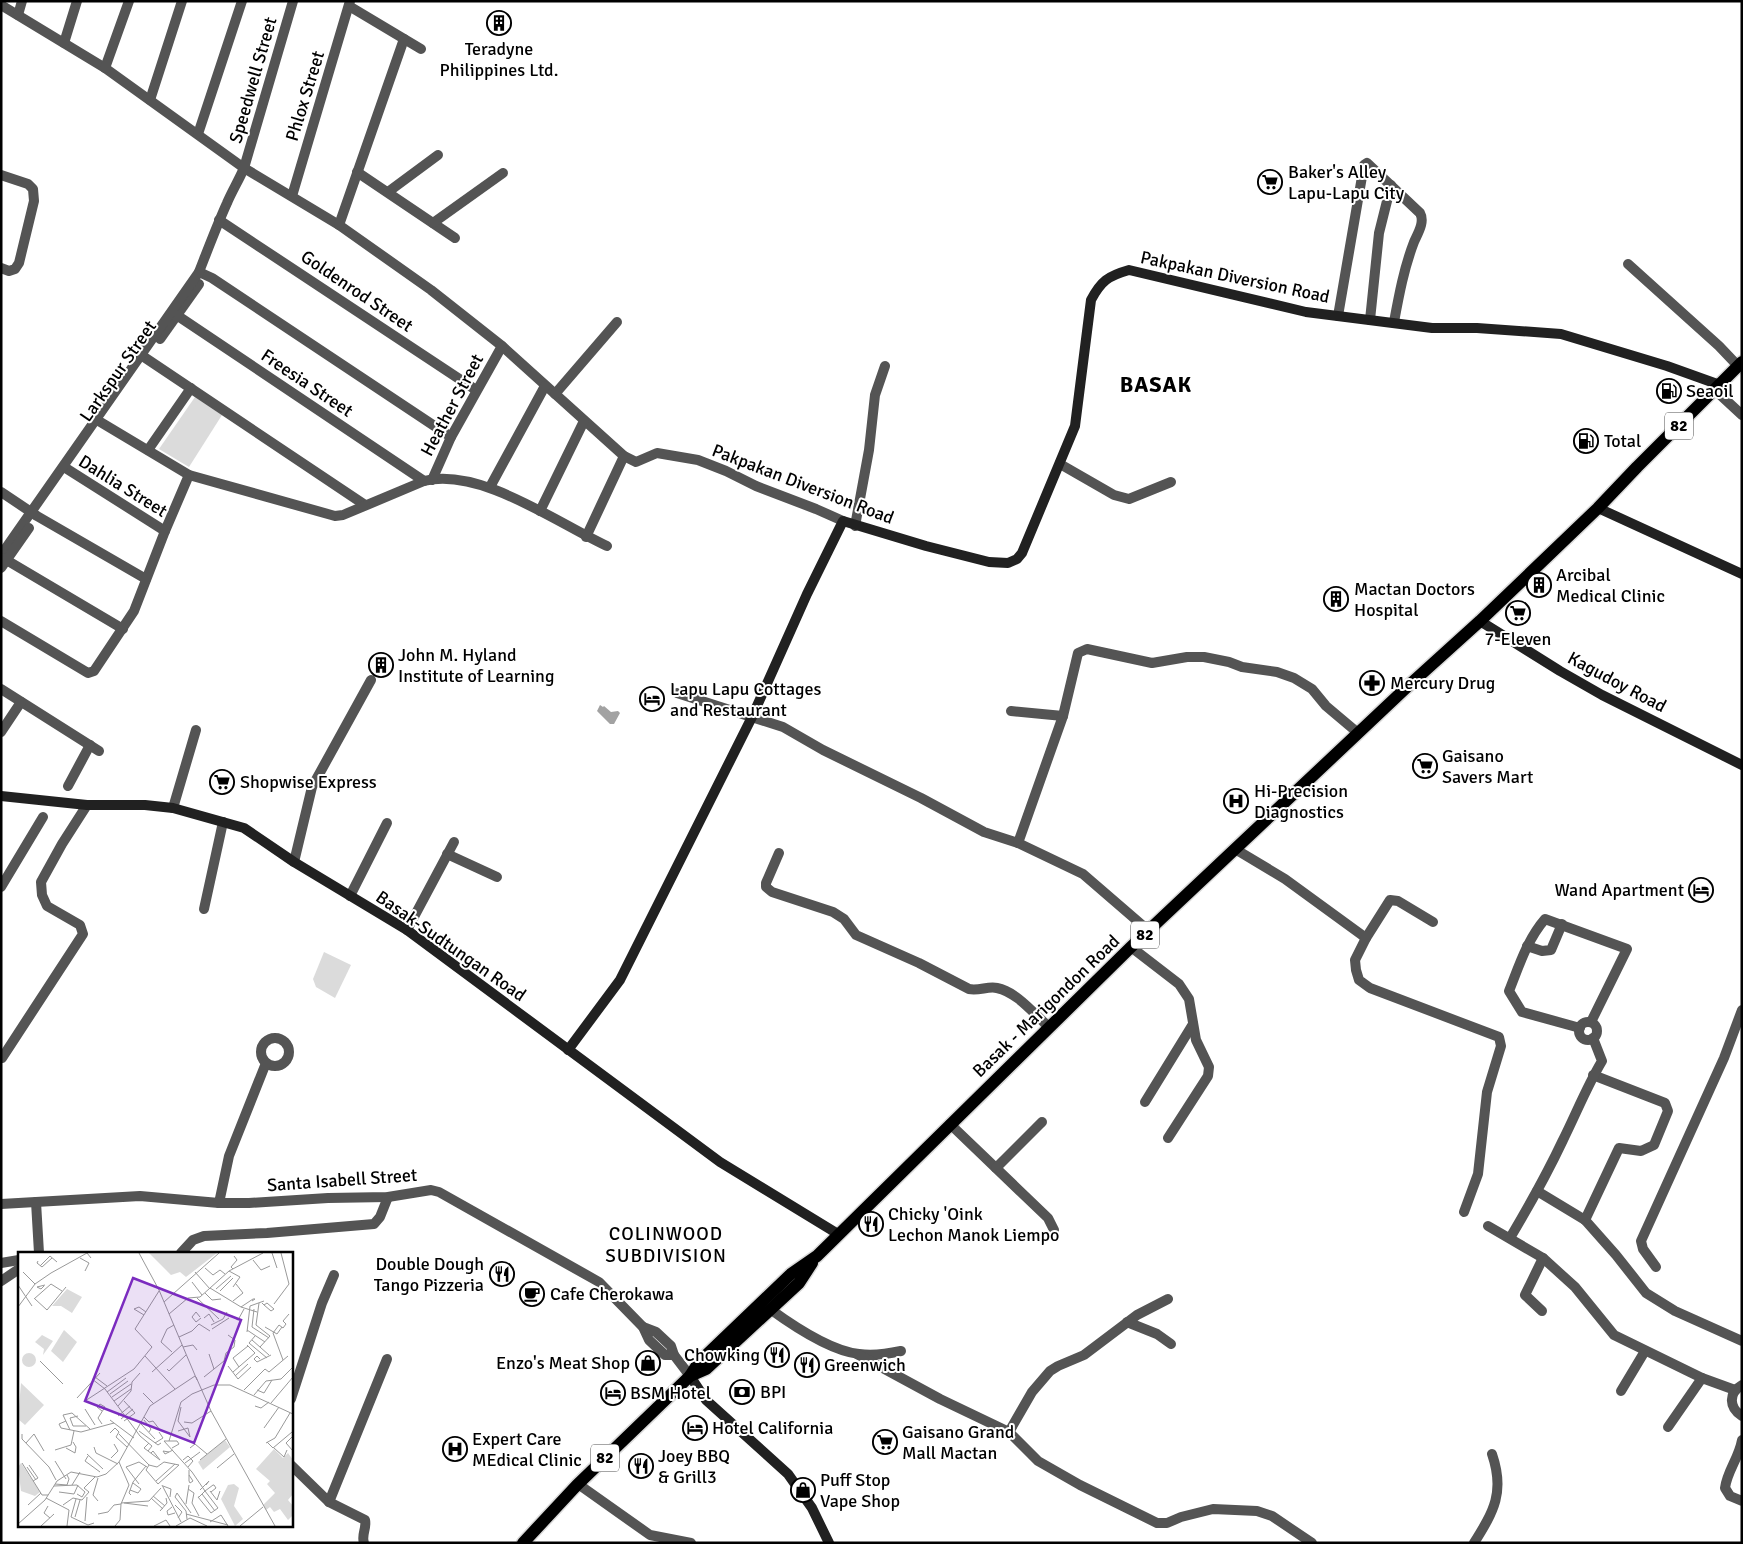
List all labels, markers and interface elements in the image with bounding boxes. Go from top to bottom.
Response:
building icon: Teradyne Philippines Ltd. [486,10,512,36]
street label: Speedwell Street [224,14,282,146]
place label: Teradyne Philippines Ltd. [440,38,558,81]
street label: Phlox Street [281,48,329,144]
place label: Baker's Alley Lapu-Lapu City [1288,161,1405,204]
supermarket icon: Baker's Alley Lapu-Lapu City [1257,169,1283,195]
street label: Goldenrod Street [297,245,417,337]
street label: Pakpakan Diversion Road [1138,246,1332,308]
street label: Larkspur Street [75,316,161,426]
street label: Freesia Street [257,344,357,422]
street label: Heather Street [416,350,488,460]
district label: BASAK [1120,371,1192,398]
fuel station icon: Seaoil [1656,378,1682,404]
place label: Seaoil [1686,380,1734,402]
road number: 82 [1665,412,1693,440]
fuel station icon: Total [1573,428,1599,454]
place label: Total [1604,430,1641,452]
street label: Pakpakan Diversion Road [709,439,897,529]
street label: Dahlia Street [75,450,171,522]
place label: Arcibal Medical Clinic [1556,564,1665,607]
building icon: Arcibal Medical Clinic [1526,572,1552,598]
place label: Mactan Doctors Hospital [1354,578,1475,621]
building icon: Mactan Doctors Hospital [1323,586,1349,612]
supermarket icon: 7-Eleven [1505,600,1531,626]
place label: 7-Eleven [1485,628,1551,650]
place label: John M. Hyland Institute of Learning [398,644,554,687]
street label: Kagudoy Road [1564,647,1670,717]
building icon: John M. Hyland Institute of Learning [368,652,394,678]
pharmacy icon: Mercury Drug [1359,670,1385,696]
place label: Mercury Drug [1390,672,1495,694]
place label: Lapu Lapu Cottages and Restaurant [670,678,821,721]
hotel icon: Lapu Lapu Cottages and Restaurant [639,686,665,712]
place label: Gaisano Savers Mart [1442,745,1533,788]
supermarket icon: Gaisano Savers Mart [1412,753,1438,779]
supermarket icon: Shopwise Express [209,769,235,795]
place label: Shopwise Express [240,771,377,793]
place label: Hi-Precision Diagnostics [1254,780,1348,823]
hospital icon: Hi-Precision Diagnostics [1223,788,1249,814]
hotel icon: Wand Apartment [1688,877,1714,903]
place label: Wand Apartment [1554,879,1684,901]
street label: Basak-Sudtungan Road [372,886,530,1006]
road number: 82 [1131,922,1159,948]
street label: Basak - Marigondon Road [968,930,1124,1082]
street label: Santa Isabell Street [266,1164,418,1196]
place label: Chicky 'Oink Lechon Manok Liempo [888,1203,1059,1246]
restaurant icon: Chicky 'Oink Lechon Manok Liempo [858,1211,884,1237]
district label: COLINWOOD SUBDIVISION [605,1222,727,1268]
inset map [18,1252,292,1526]
place label: Double Dough Tango Pizzeria [374,1253,484,1296]
restaurant icon: Double Dough Tango Pizzeria [489,1261,515,1287]
cafe icon: Cafe Cherokawa [519,1281,545,1307]
place label: Cafe Cherokawa [550,1283,674,1305]
restaurant icon: Chowking [764,1342,790,1368]
place label: Chowking [684,1344,760,1366]
shop icon: Enzo's Meat Shop [635,1350,661,1376]
place label: Enzo's Meat Shop [496,1352,630,1374]
restaurant icon: Greenwich [794,1352,820,1378]
place label: Greenwich [824,1354,906,1376]
bank icon: BPI [729,1379,755,1405]
hotel icon: BSM Hotel [600,1380,626,1406]
place label: BPI [760,1381,786,1403]
place label: BSM Hotel [630,1382,711,1404]
hotel icon: Hotel California [682,1415,708,1441]
place label: Hotel California [712,1417,833,1439]
place label: Gaisano Grand Mall Mactan [902,1421,1014,1464]
place label: Expert Care MEdical Clinic [472,1428,582,1471]
supermarket icon: Gaisano Grand Mall Mactan [872,1429,898,1455]
hospital icon: Expert Care MEdical Clinic [442,1436,468,1462]
road number: 82 [591,1445,619,1472]
place label: Joey BBQ & Grill3 [658,1445,730,1488]
restaurant icon: Joey BBQ & Grill3 [628,1453,654,1479]
place label: Puff Stop Vape Shop [820,1469,900,1512]
shop icon: Puff Stop Vape Shop [790,1477,816,1503]

